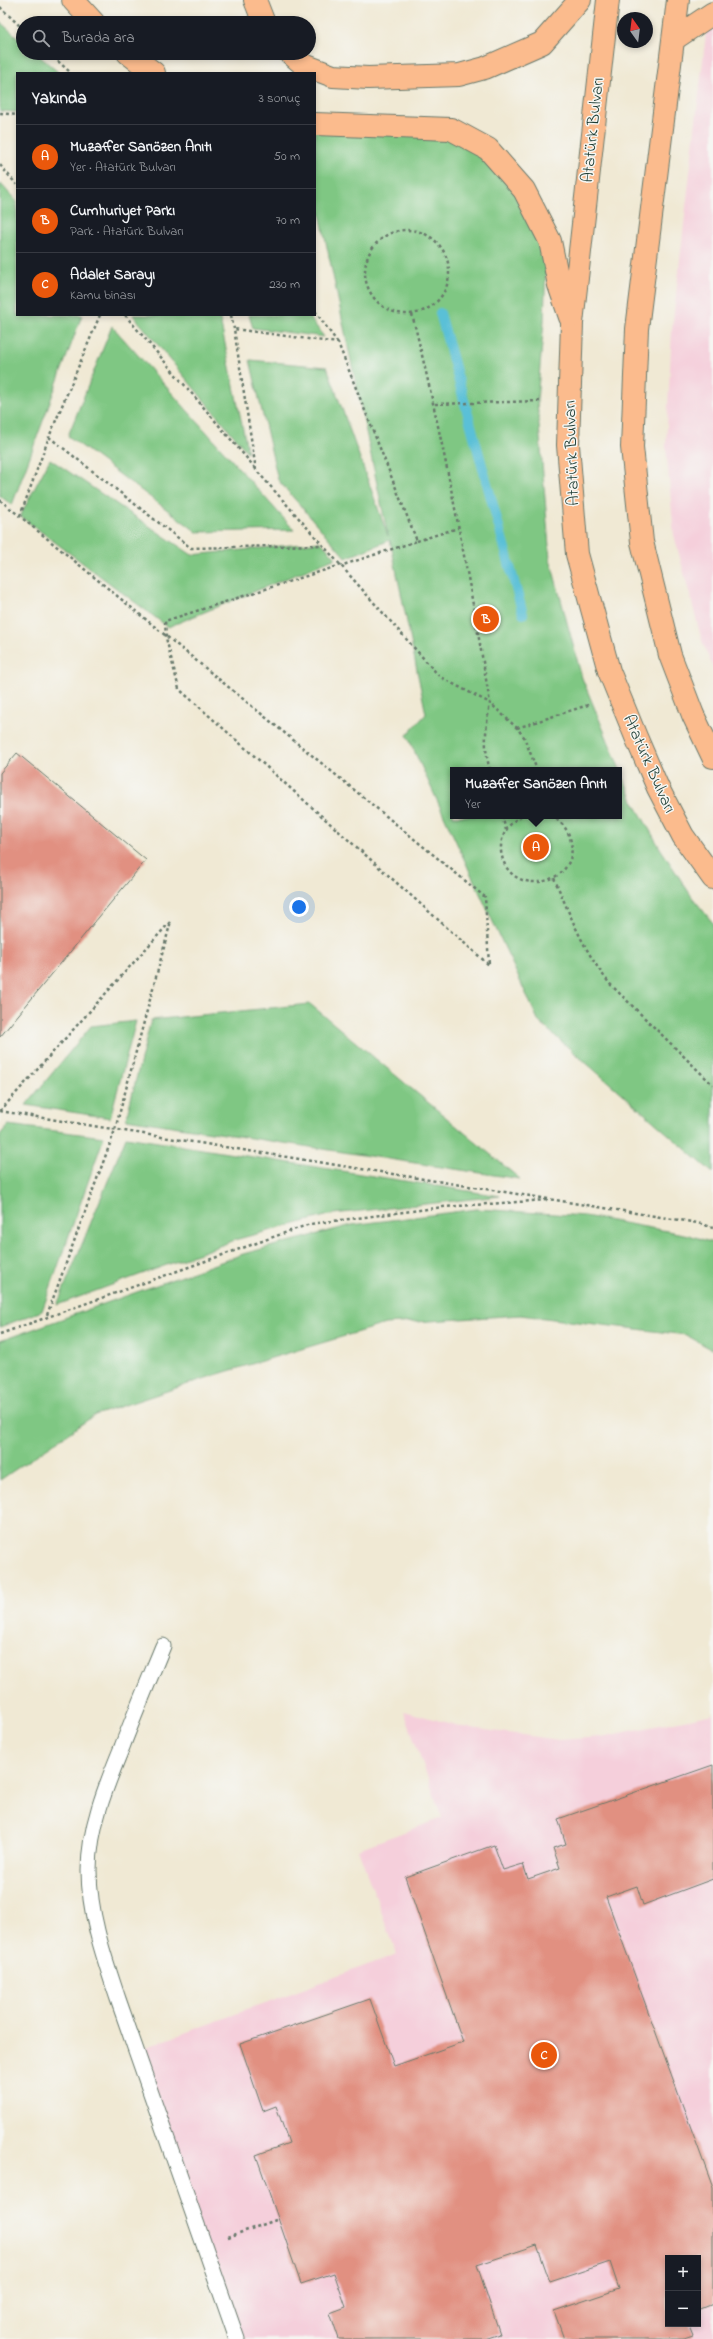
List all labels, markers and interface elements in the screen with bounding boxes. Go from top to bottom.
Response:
north arrow [617,12,653,48]
search box [16,16,316,60]
icon: search [30,27,52,49]
text: Burada ara [62,27,135,49]
street label: Atatürk Bulvarı [575,76,611,184]
text: Yakında [32,86,87,111]
text: 3 sonuç [258,89,300,108]
text: Muzaffer Sarıözen Anıtı [70,136,212,158]
text: A [41,147,49,166]
text: 50 m [274,147,300,166]
text: Yer · Atatürk Bulvarı [70,158,176,177]
text: Cumhuriyet Parkı [70,200,175,222]
text: B [41,211,49,230]
text: 70 m [276,211,300,230]
text: Park · Atatürk Bulvarı [70,222,184,241]
text: Adalet Sarayı [70,264,155,286]
text: C [41,275,49,294]
text: 230 m [269,275,300,294]
text: Kamu binası [70,286,136,305]
street label: Atatürk Bulvarı [558,400,586,506]
pin: B [473,604,499,634]
street label: Atatürk Bulvarı [616,711,682,817]
popup [450,767,622,819]
text: Muzaffer Sarıözen Anıtı [465,773,607,795]
text: Yer [465,795,481,814]
pin: A [523,832,549,862]
your location [289,897,309,917]
pin: C [531,2040,557,2070]
map controls [665,2255,701,2327]
button: + [665,2255,701,2291]
button: − [665,2291,701,2327]

